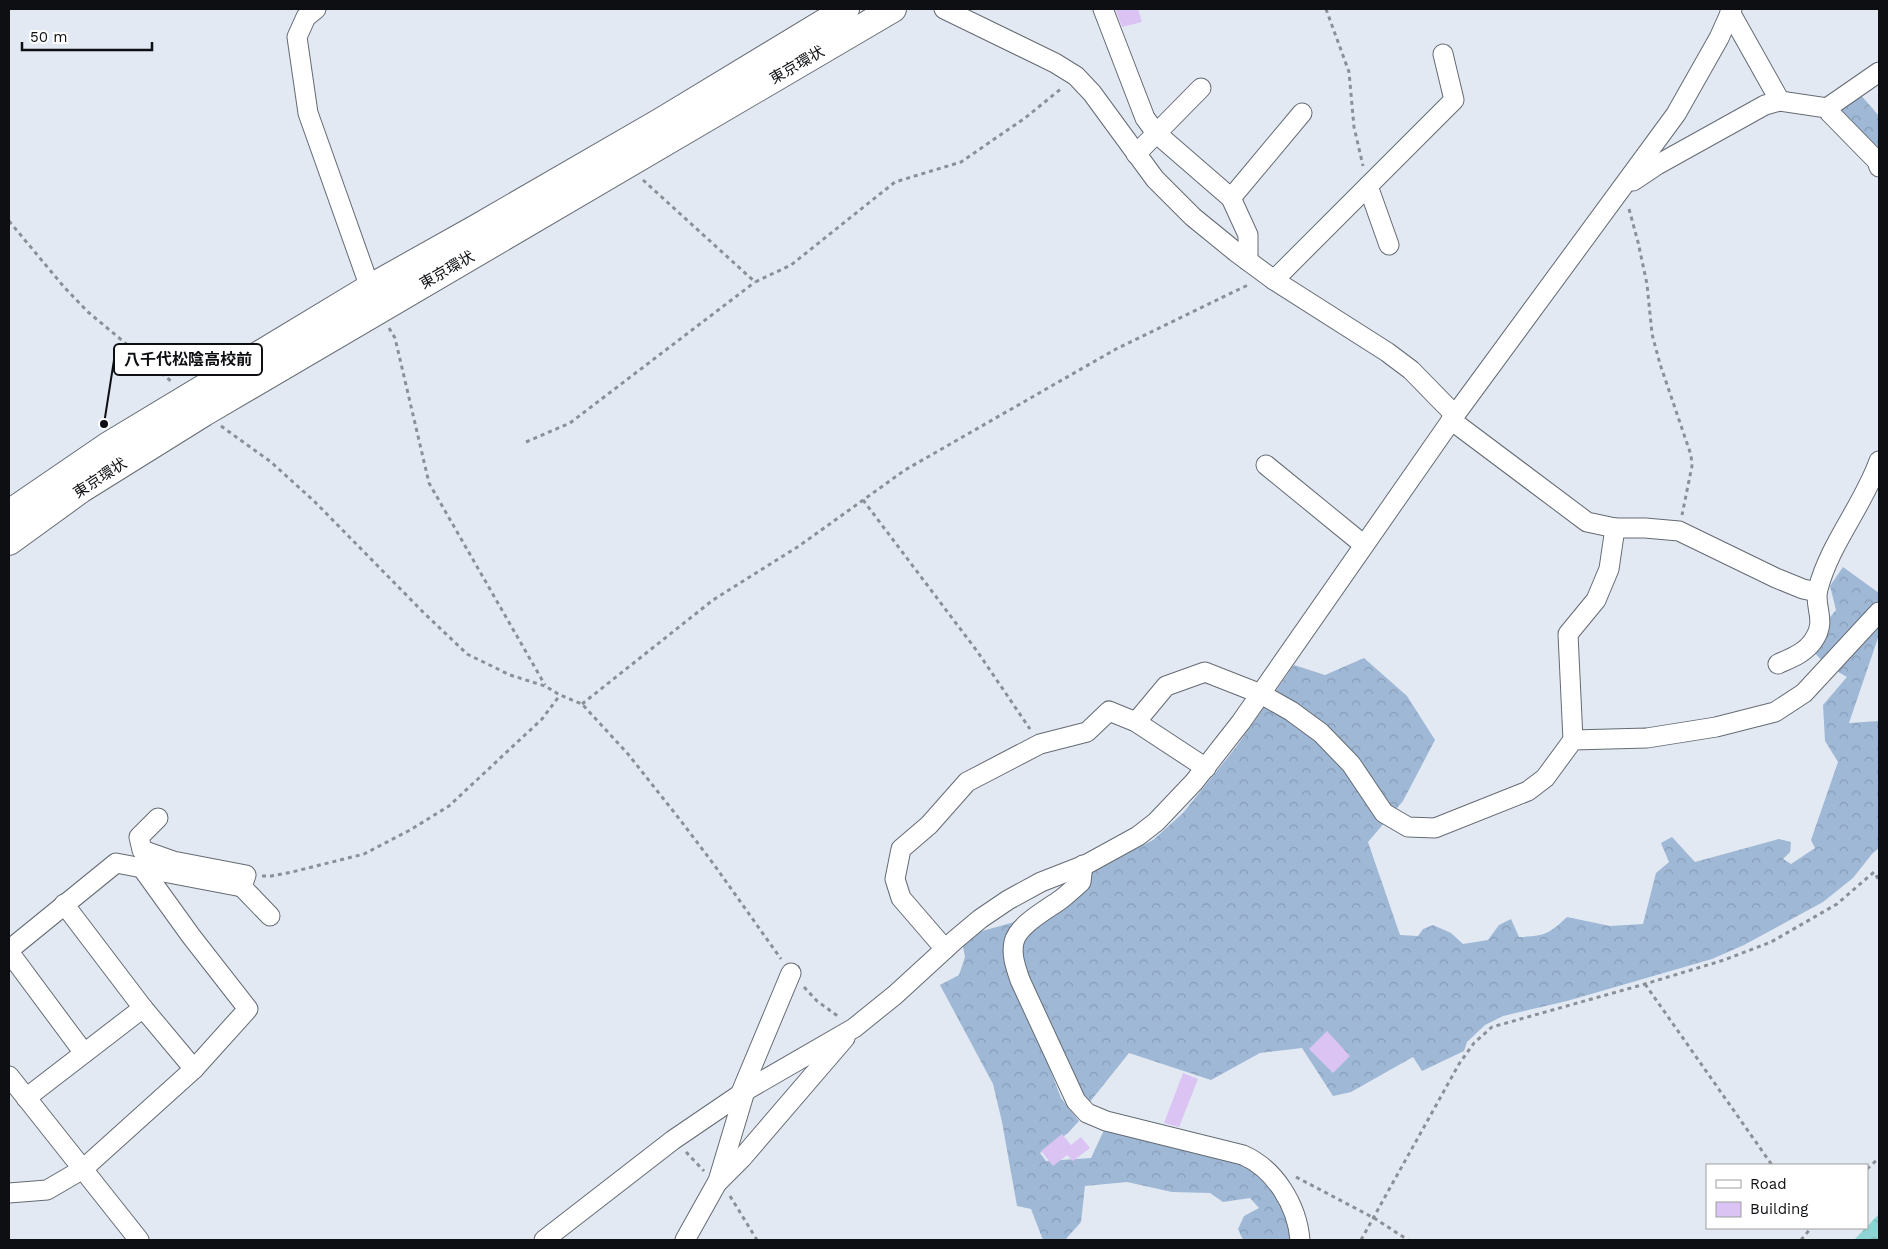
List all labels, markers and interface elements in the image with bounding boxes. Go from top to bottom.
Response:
scale bar [22,20,152,52]
text: 50 m [30,28,67,46]
street label: 東京環状 [767,42,827,88]
street label: 東京環状 [417,247,477,293]
callout: 八千代松陰高校前 [114,344,262,375]
text: 八千代松陰高校前 [124,350,252,369]
street label: 東京環状 [70,454,130,502]
legend [1706,1164,1868,1229]
text: Road [1750,1175,1787,1193]
text: Building [1750,1200,1808,1218]

